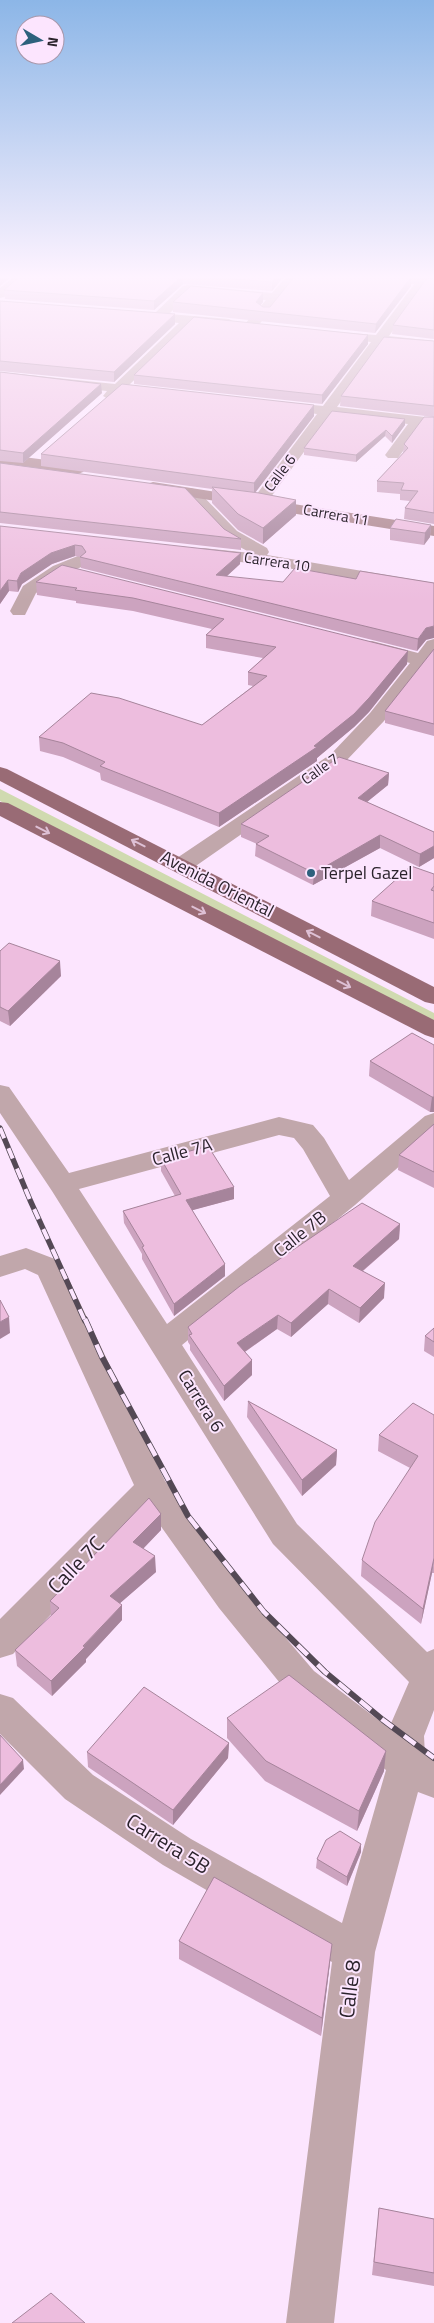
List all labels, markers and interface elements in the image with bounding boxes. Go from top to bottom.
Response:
north arrow [15,15,65,65]
text: N [42,36,64,49]
street label: Calle 6 [258,449,301,496]
street label: Carrera 11 [301,497,371,532]
street label: Carrera 10 [243,546,311,578]
street label: Calle 7 [296,747,343,790]
one-way arrow [36,825,51,835]
one-way arrow [131,838,146,847]
street label: Avenida Oriental [156,843,279,924]
place label: Terpel Gazel [321,859,412,886]
marker: Terpel Gazel [305,867,317,879]
one-way arrow [191,906,206,916]
one-way arrow [306,929,321,938]
one-way arrow [336,980,351,989]
street label: Calle 7A [149,1131,215,1172]
street label: Calle 7B [267,1204,332,1263]
street label: Carrera 6 [172,1364,231,1437]
street label: Calle 7C [39,1528,111,1601]
street label: Carrera 5B [120,1805,217,1882]
street label: Calle 8 [330,1958,368,2020]

